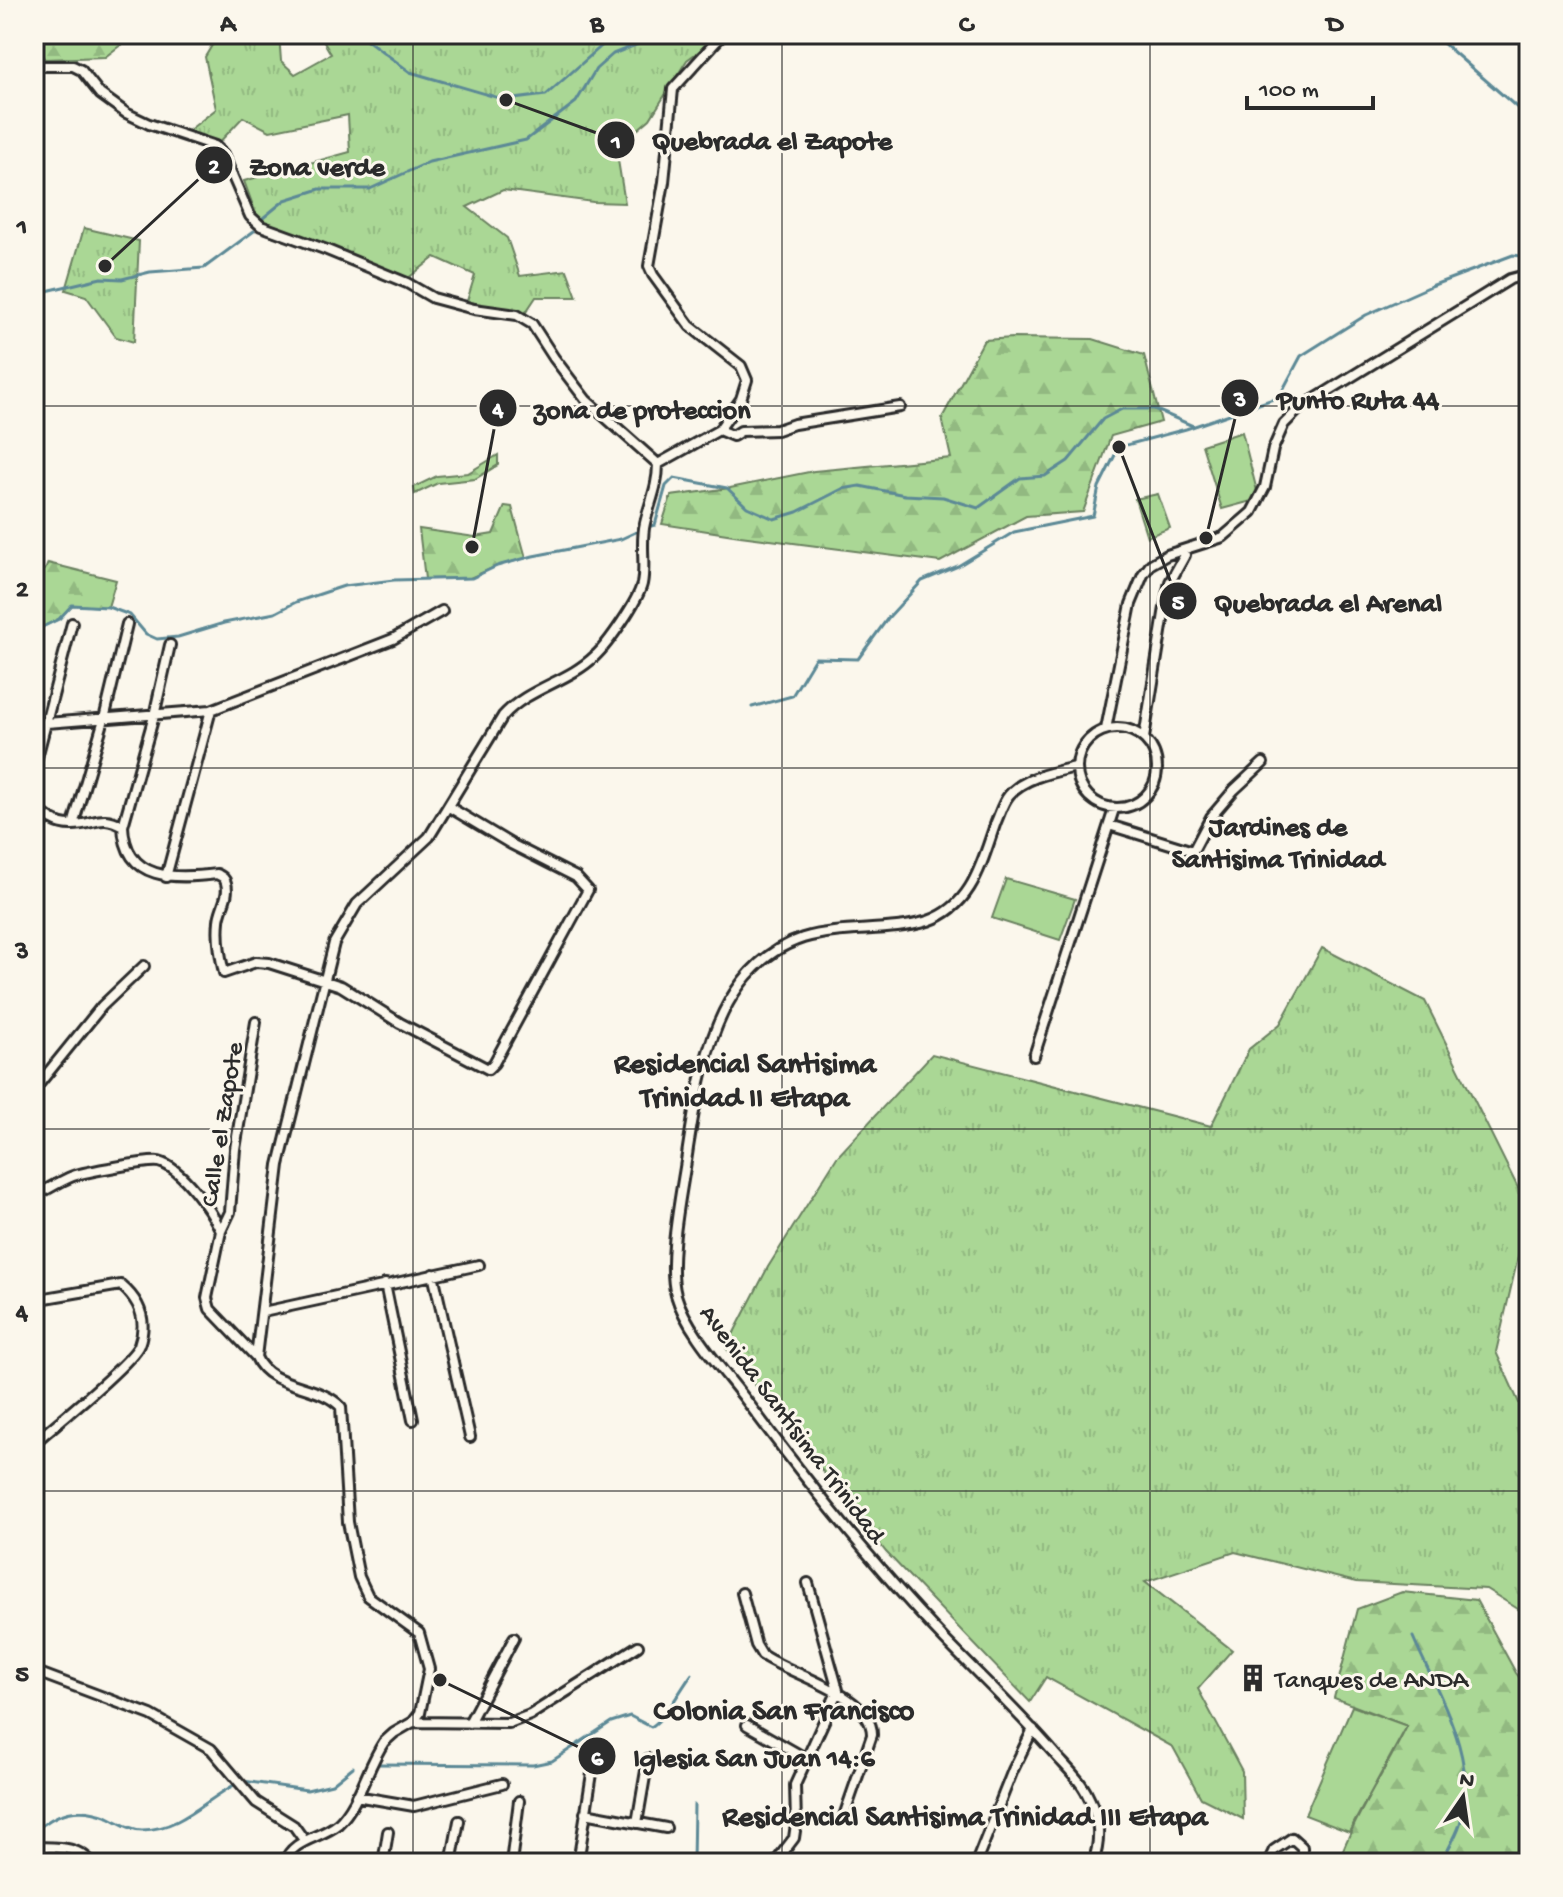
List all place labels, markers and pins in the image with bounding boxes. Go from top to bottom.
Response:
callout: Quebrada el Zapote [596,114,908,166]
callout: Zona verde [194,139,401,191]
callout: Punto Ruta 44 [1220,372,1455,424]
callout: zona de proteccion [478,382,767,434]
callout: Quebrada el Arenal [1158,575,1459,627]
building icon: Tanques de ANDA [1238,1663,1268,1693]
place label: Tanques de ANDA [1273,1667,1470,1698]
callout: Iglesia San Juan 14:6 [577,1730,890,1782]

